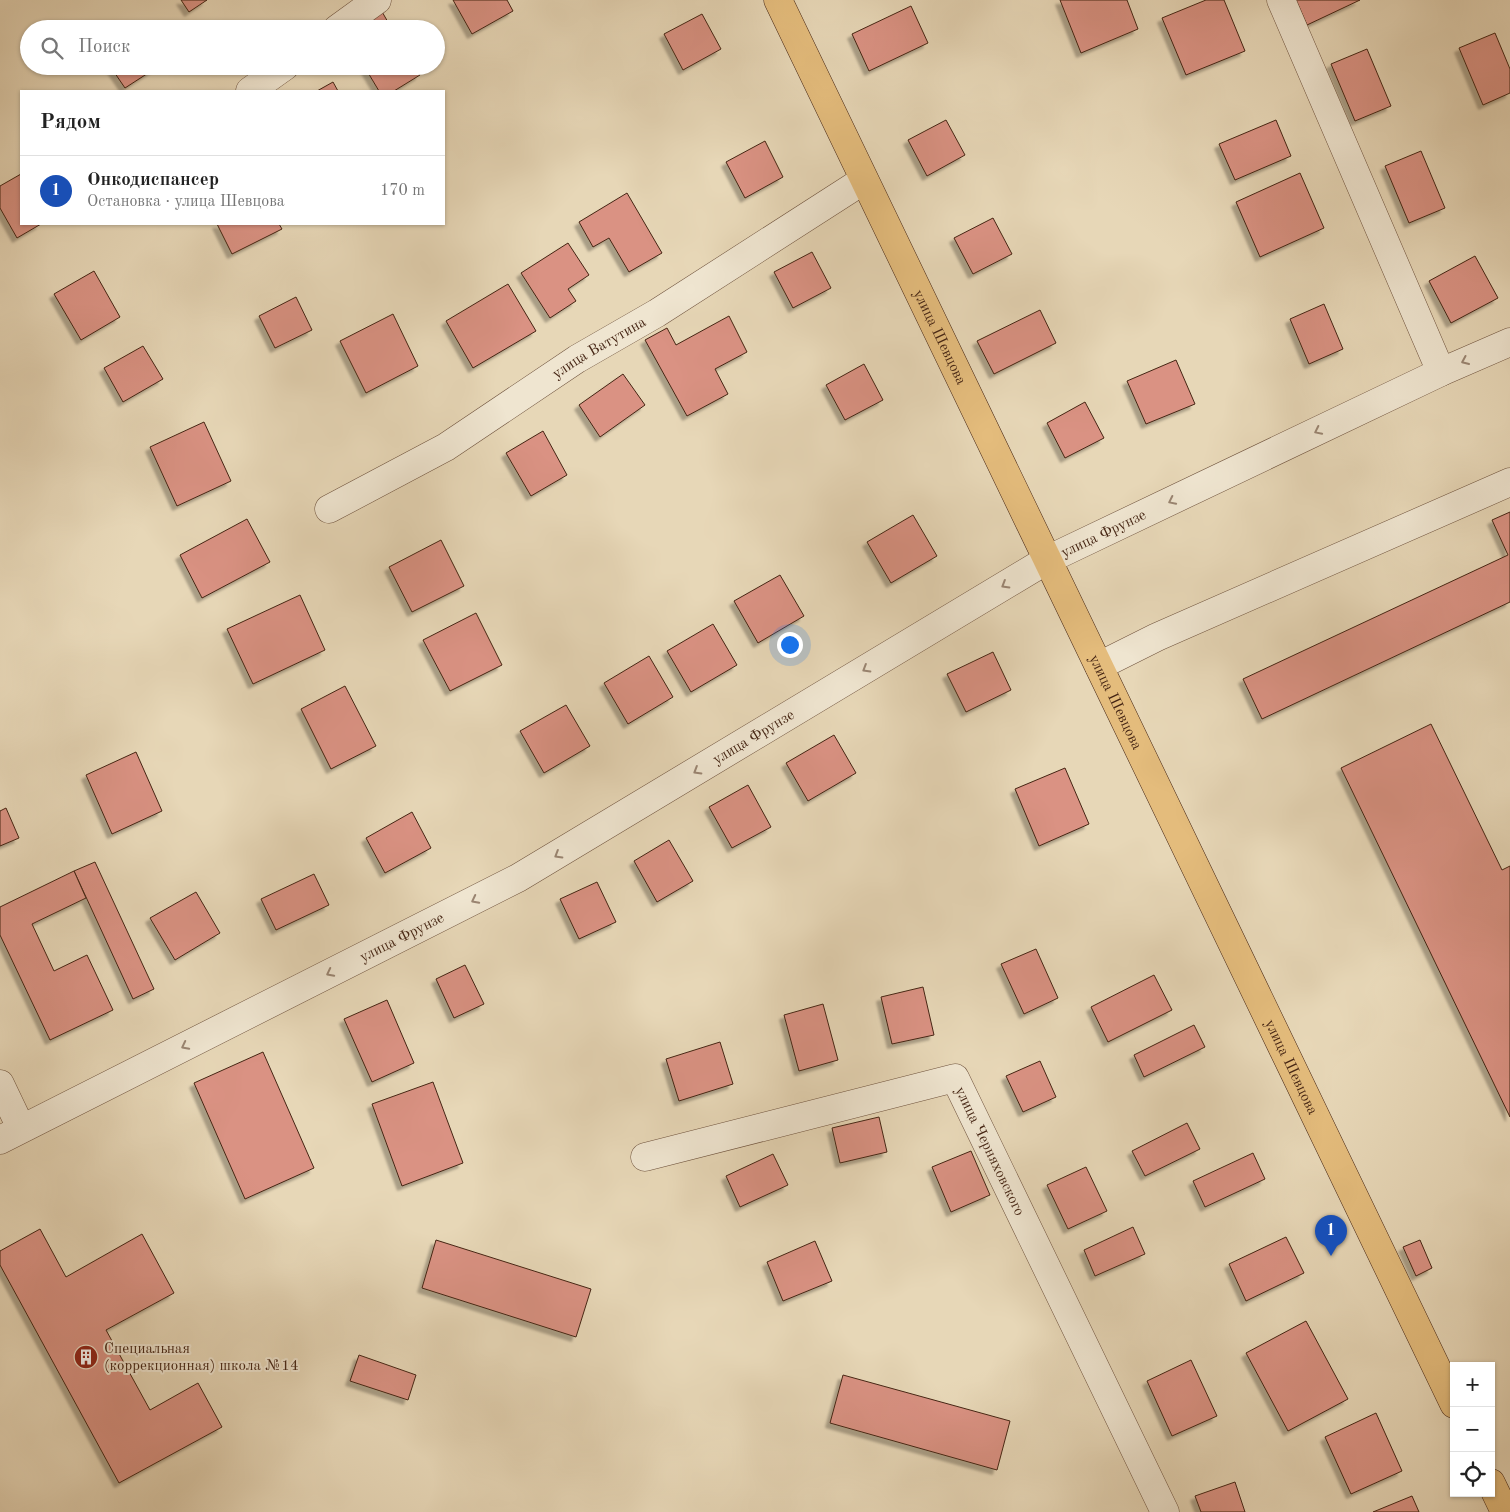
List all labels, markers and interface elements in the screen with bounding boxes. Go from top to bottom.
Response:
search box [20,20,445,75]
icon: search [38,34,66,62]
text: Поиск [78,38,130,57]
text: Рядом [40,112,101,133]
text: Онкодиспансер [87,171,219,190]
text: 1 [51,183,61,199]
text: 170 m [380,183,425,199]
text: Остановка · улица Шевцова [87,194,285,210]
street label: улица Шевцова [910,288,968,388]
street label: улица Ватутина [550,315,650,382]
one-way arrow [1461,355,1470,366]
one-way arrow [1314,424,1323,435]
one-way arrow [1168,494,1177,505]
street label: улица Фрунзе [1059,508,1149,561]
one-way arrow [1002,579,1011,589]
your location [777,632,803,658]
street label: улица Шевцова [1085,653,1144,753]
one-way arrow [863,663,872,673]
street label: улица Фрунзе [711,708,798,768]
one-way arrow [693,764,702,774]
one-way arrow [554,848,563,858]
one-way arrow [471,894,480,904]
street label: улица Фрунзе [358,911,447,966]
one-way arrow [326,967,335,977]
street label: улица Шевцова [1261,1018,1320,1118]
one-way arrow [181,1040,190,1050]
street label: улица Черняховского [951,1085,1026,1218]
pin: 1 [1315,1215,1347,1256]
place label: Специальная (коррекционная) школа №14 [104,1342,299,1374]
building icon: Специальная (коррекционная) школа №14 [73,1344,99,1370]
map controls [1450,1362,1495,1497]
button: + [1450,1362,1495,1407]
button: − [1450,1407,1495,1452]
button: locate [1450,1452,1495,1497]

